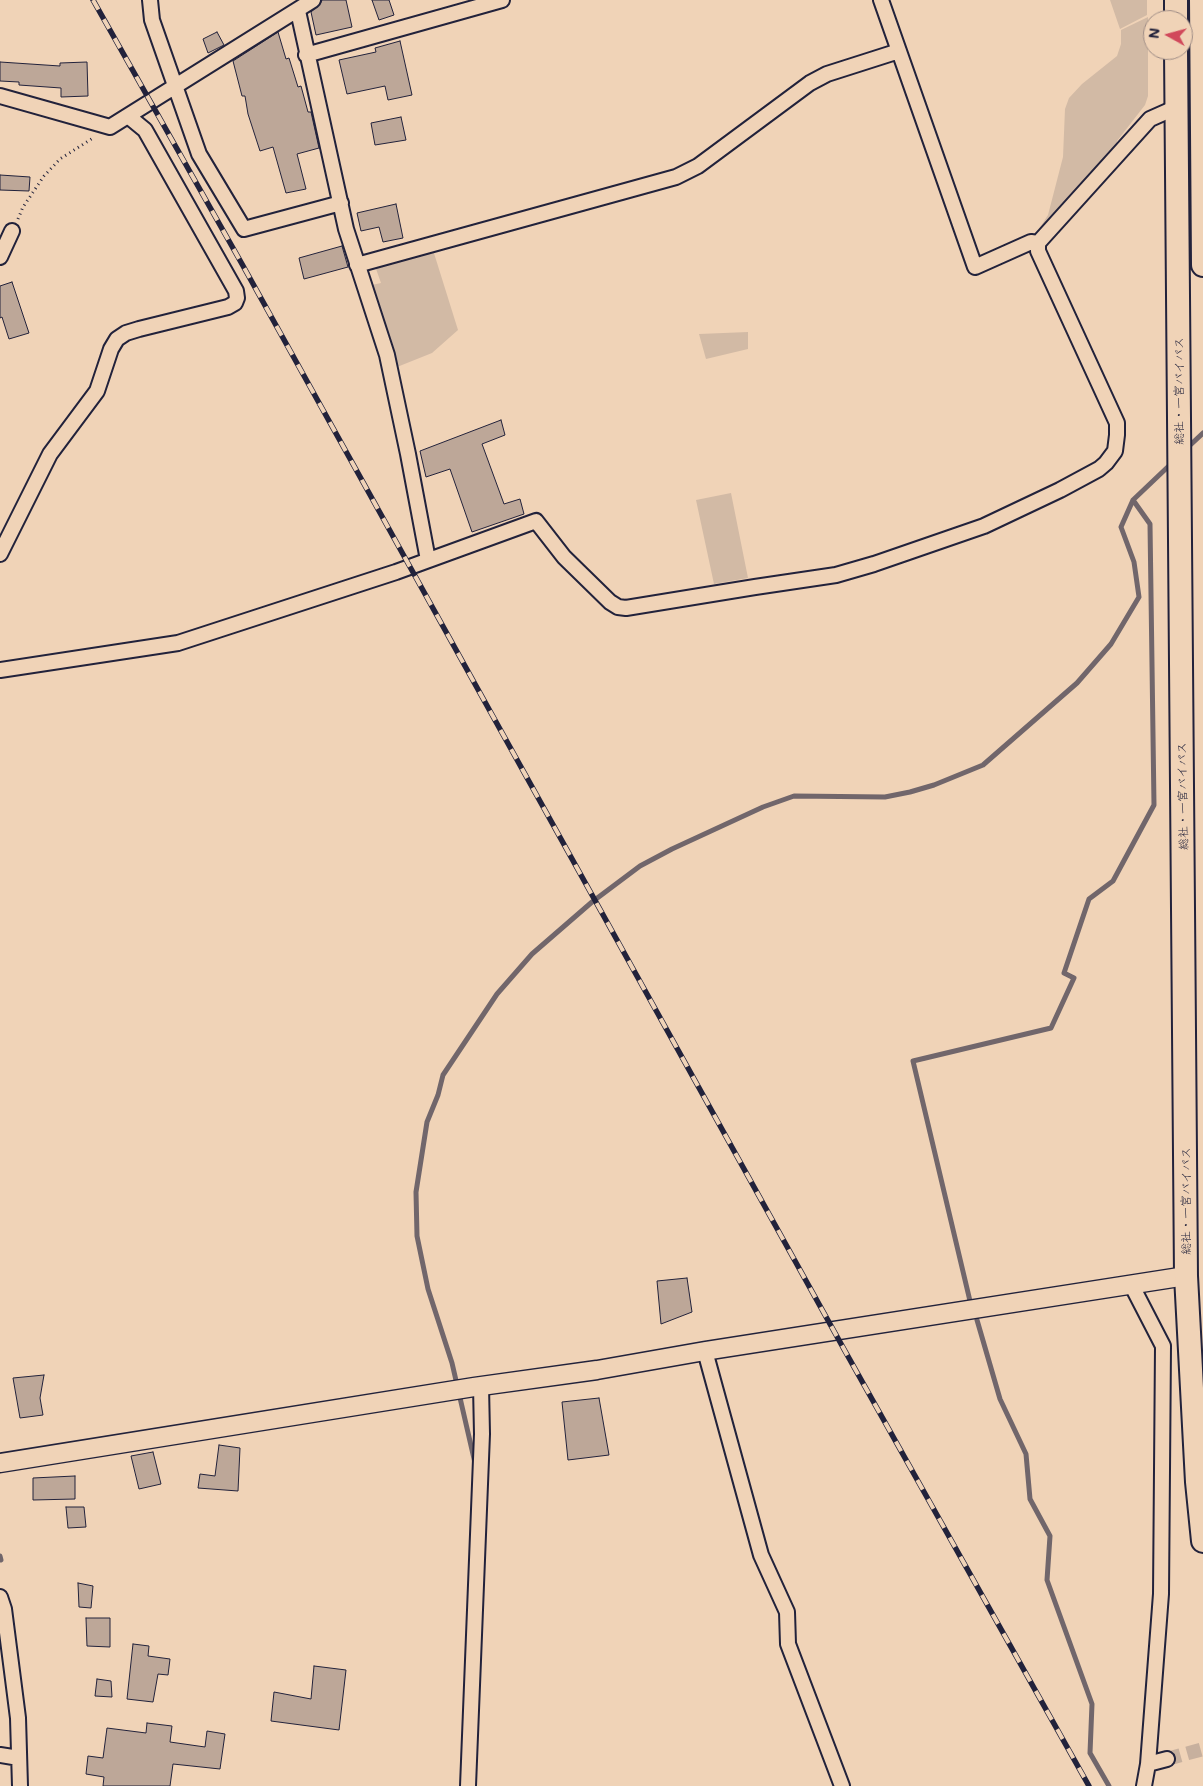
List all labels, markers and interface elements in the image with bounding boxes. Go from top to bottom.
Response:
north arrow [1143,10,1193,60]
text: N [1144,27,1164,40]
street label: 総社・一宮バイパス [1172,337,1186,445]
street label: 総社・一宮バイパス [1175,742,1191,850]
street label: 総社・一宮バイパス [1179,1147,1193,1255]

